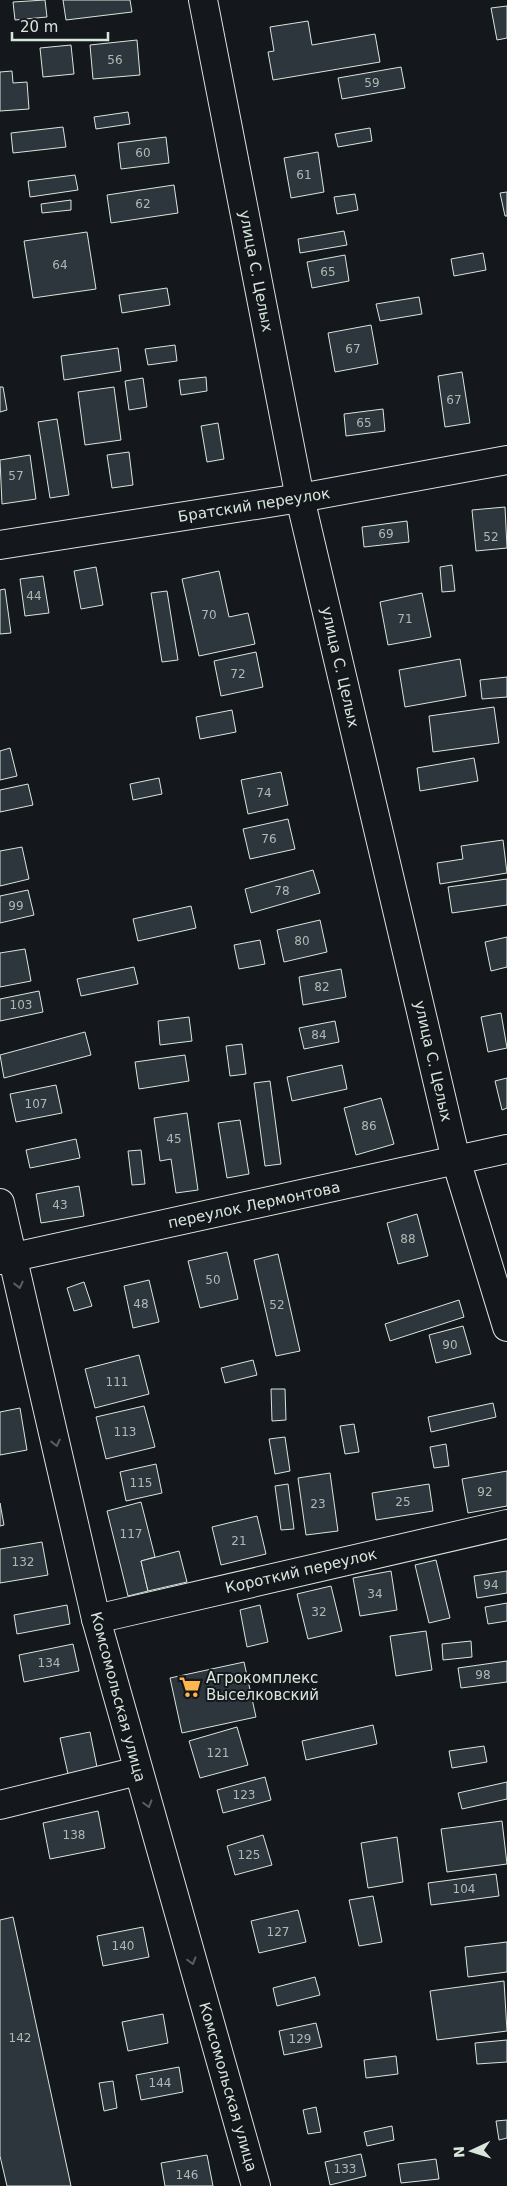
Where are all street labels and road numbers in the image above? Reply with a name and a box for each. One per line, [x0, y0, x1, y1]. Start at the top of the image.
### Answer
street label: улица С. Целых [235, 209, 277, 333]
street label: Братский переулок [177, 484, 331, 526]
street label: улица С. Целых [317, 605, 363, 729]
street label: улица С. Целых [410, 999, 456, 1123]
street label: переулок Лермонтова [166, 1178, 342, 1232]
street label: Короткий переулок [223, 1545, 379, 1597]
street label: Комсомольская улица [87, 1610, 149, 1784]
street label: Комсомольская улица [195, 2000, 261, 2174]

